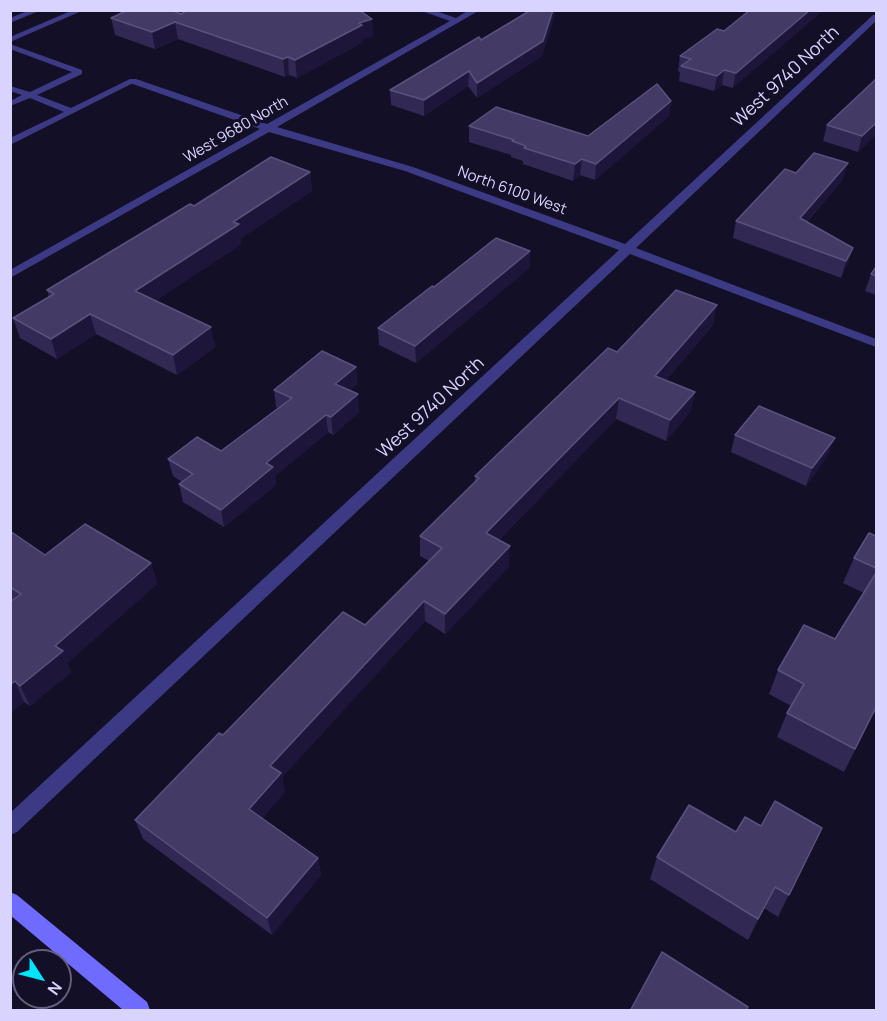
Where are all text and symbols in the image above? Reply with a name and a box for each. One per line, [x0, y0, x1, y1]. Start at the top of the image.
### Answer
street label: West 9740 North [728, 22, 844, 132]
street label: West 9680 North [181, 93, 291, 167]
street label: North 6100 West [455, 163, 569, 219]
street label: West 9740 North [373, 353, 489, 463]
north arrow [12, 949, 72, 1009]
text: N [43, 977, 67, 1000]

